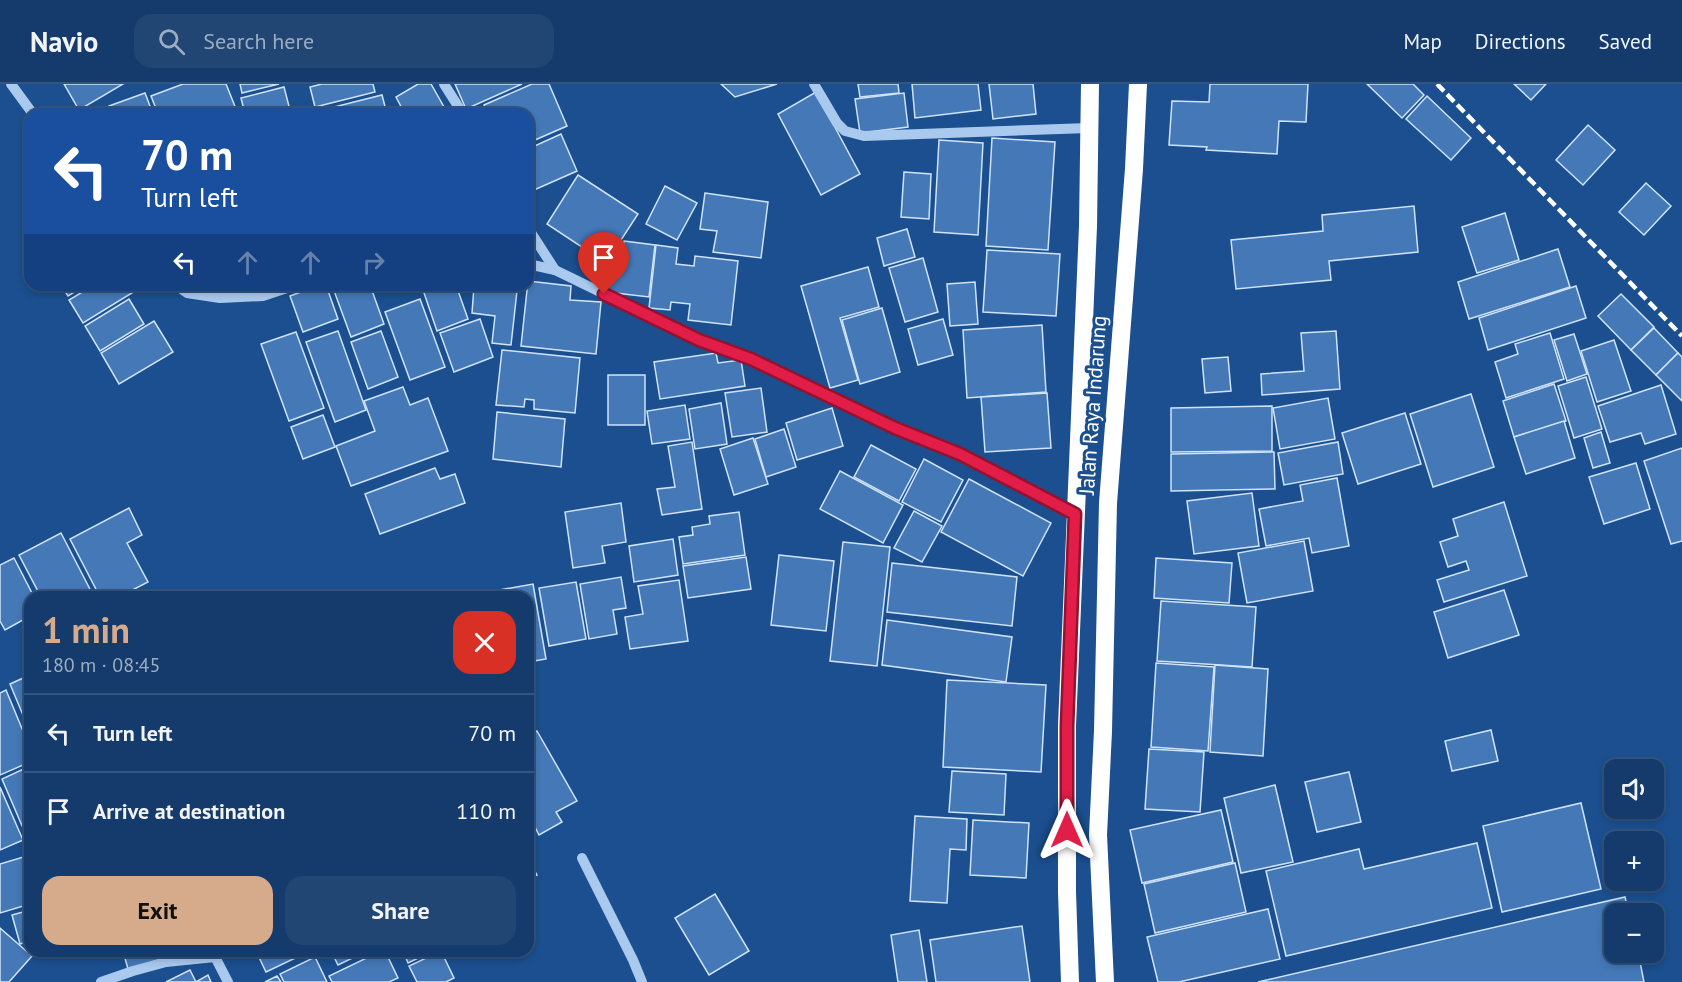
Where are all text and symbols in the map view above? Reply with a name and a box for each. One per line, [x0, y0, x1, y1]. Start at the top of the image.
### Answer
search box [134, 14, 554, 68]
text: Navio [30, 23, 98, 60]
icon: search [155, 25, 188, 58]
text: Search here [203, 27, 314, 55]
text: Map [1403, 28, 1442, 55]
text: Directions [1475, 28, 1566, 55]
text: Saved [1599, 28, 1652, 55]
text: 70 m [141, 127, 233, 182]
icon: left [42, 132, 120, 210]
text: Turn left [141, 180, 238, 214]
pin [578, 232, 629, 294]
icon: arrive [587, 241, 620, 274]
icon: left [168, 246, 201, 279]
icon: ahead [231, 246, 264, 279]
icon: ahead [294, 246, 327, 279]
icon: right [357, 246, 390, 279]
street label: Jalan Raya Indarung [1073, 315, 1112, 496]
text: 1 min [42, 606, 130, 653]
button: close [453, 611, 516, 674]
text: 180 m · 08:45 [42, 652, 160, 678]
icon: left [42, 717, 75, 750]
text: Turn left [93, 719, 173, 747]
text: 70 m [468, 719, 516, 747]
map controls [1604, 759, 1664, 963]
button: sound [1604, 759, 1664, 819]
icon: arrive [42, 795, 75, 828]
text: Arrive at destination [93, 797, 285, 825]
text: 110 m [456, 797, 516, 825]
position arrow [1035, 798, 1099, 862]
button: + [1604, 831, 1664, 891]
button: Exit [42, 876, 273, 945]
button: Share [285, 876, 516, 945]
button: − [1604, 903, 1664, 963]

